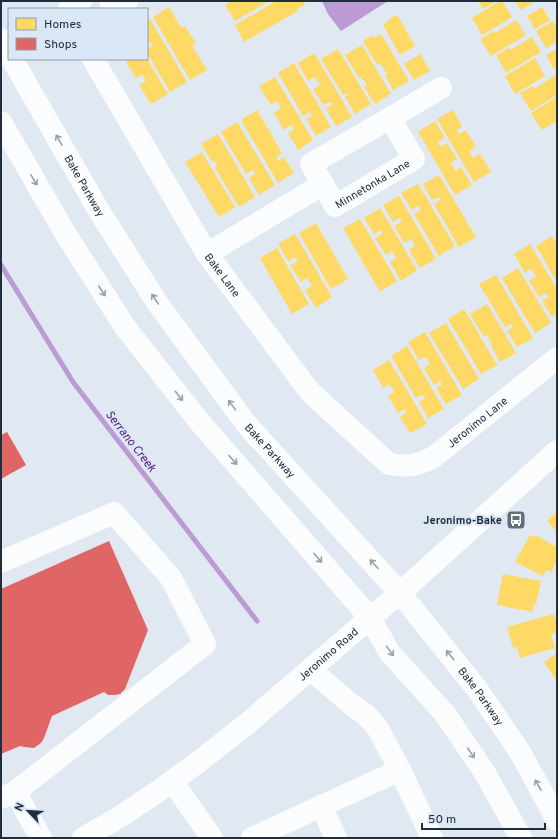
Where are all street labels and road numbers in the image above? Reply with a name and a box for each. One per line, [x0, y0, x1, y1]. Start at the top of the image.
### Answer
street label: Bake Parkway [60, 153, 107, 220]
street label: Minnetonka Lane [333, 157, 413, 212]
street label: Bake Lane [201, 251, 243, 300]
street label: Jeronimo Lane [445, 394, 511, 451]
street label: Bake Parkway [241, 421, 298, 482]
street label: Jeronimo Road [296, 625, 362, 685]
street label: Bake Parkway [454, 665, 506, 729]

